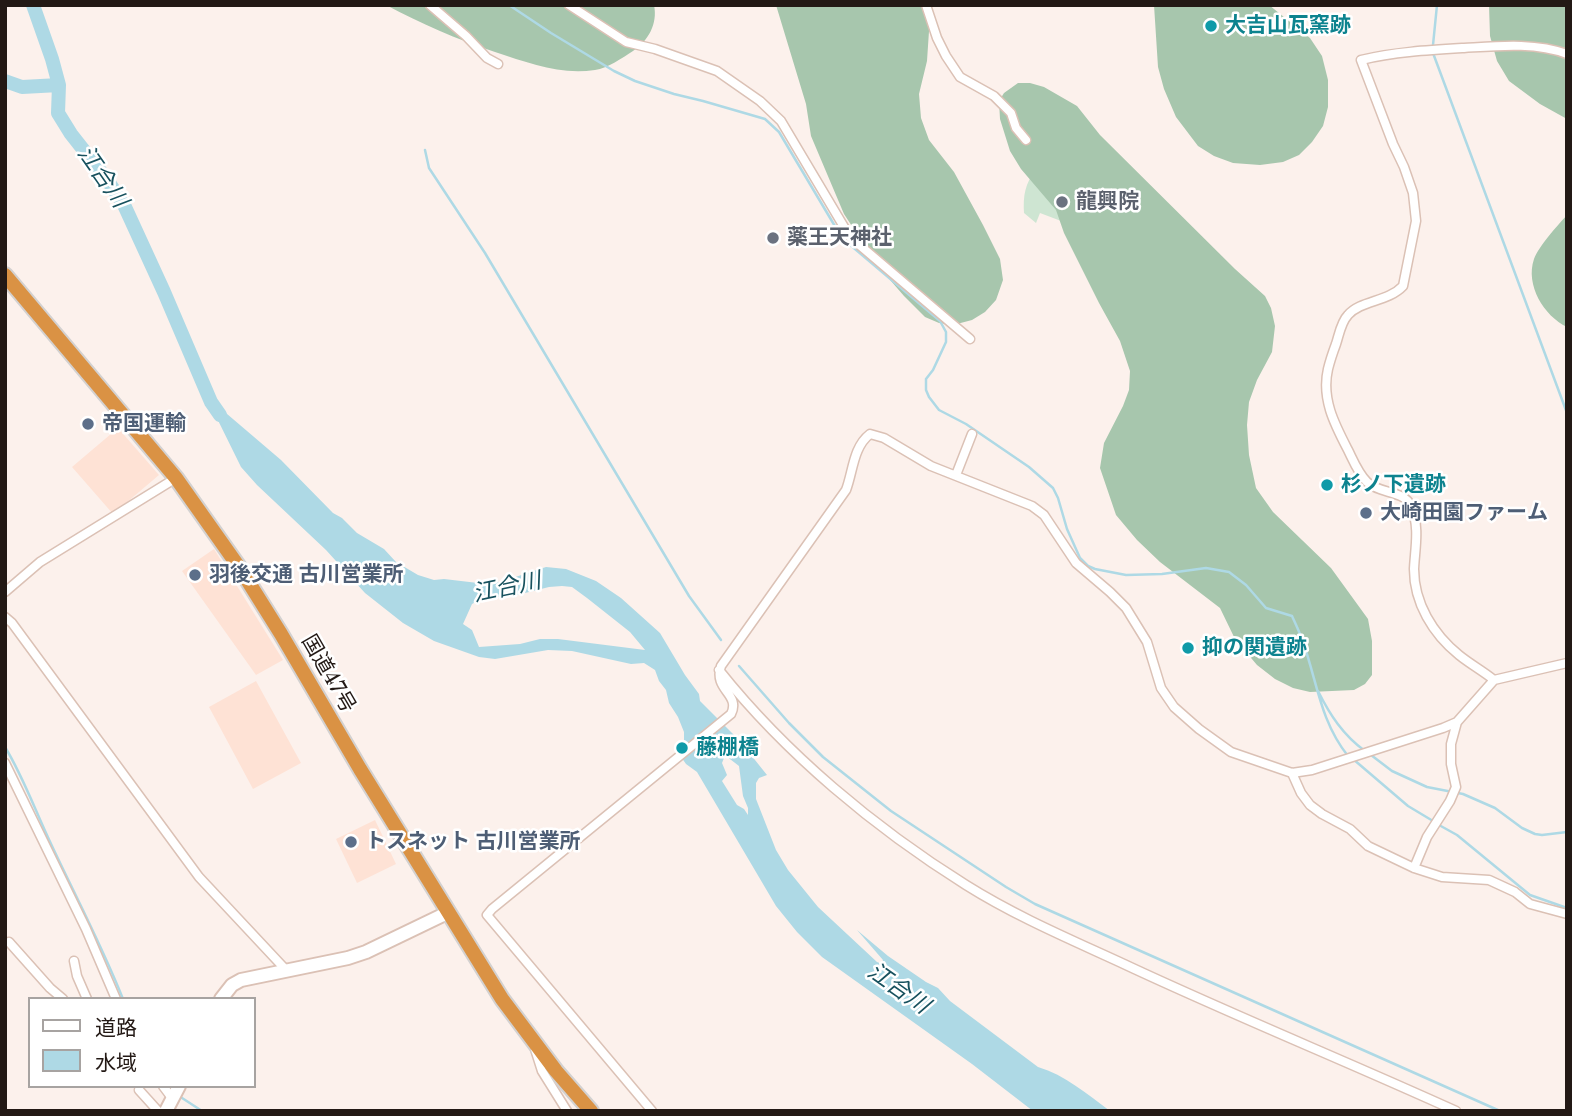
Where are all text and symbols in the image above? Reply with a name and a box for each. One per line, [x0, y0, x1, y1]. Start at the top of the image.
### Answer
place label: 大吉山瓦窯跡 [1225, 13, 1351, 39]
marker: 大吉山瓦窯跡 [1203, 18, 1219, 34]
water label: 江合川 [71, 141, 133, 213]
place label: 龍興院 [1076, 189, 1139, 215]
marker: 龍興院 [1054, 194, 1070, 210]
place label: 薬王天神社 [787, 225, 892, 251]
marker: 薬王天神社 [765, 230, 781, 246]
place label: 帝国運輸 [102, 411, 186, 437]
marker: 帝国運輸 [80, 416, 96, 432]
place label: 杉ノ下遺跡 [1341, 472, 1446, 498]
marker: 杉ノ下遺跡 [1319, 477, 1335, 493]
place label: 大崎田園ファーム [1380, 500, 1548, 526]
marker: 大崎田園ファーム [1358, 505, 1374, 521]
place label: 羽後交通 古川営業所 [209, 562, 404, 588]
marker: 羽後交通 古川営業所 [187, 567, 203, 583]
water label: 江合川 [470, 567, 544, 609]
street label: 国道47号 [296, 631, 360, 717]
place label: 抑の関遺跡 [1202, 635, 1307, 661]
marker: 抑の関遺跡 [1180, 640, 1196, 656]
place label: 藤棚橋 [696, 735, 759, 761]
marker: 藤棚橋 [674, 740, 690, 756]
place label: トスネット 古川営業所 [365, 829, 581, 855]
marker: トスネット 古川営業所 [343, 834, 359, 850]
water label: 江合川 [862, 958, 934, 1020]
legend [28, 997, 256, 1088]
text: 道路 [95, 1015, 137, 1041]
text: 水域 [95, 1050, 137, 1076]

